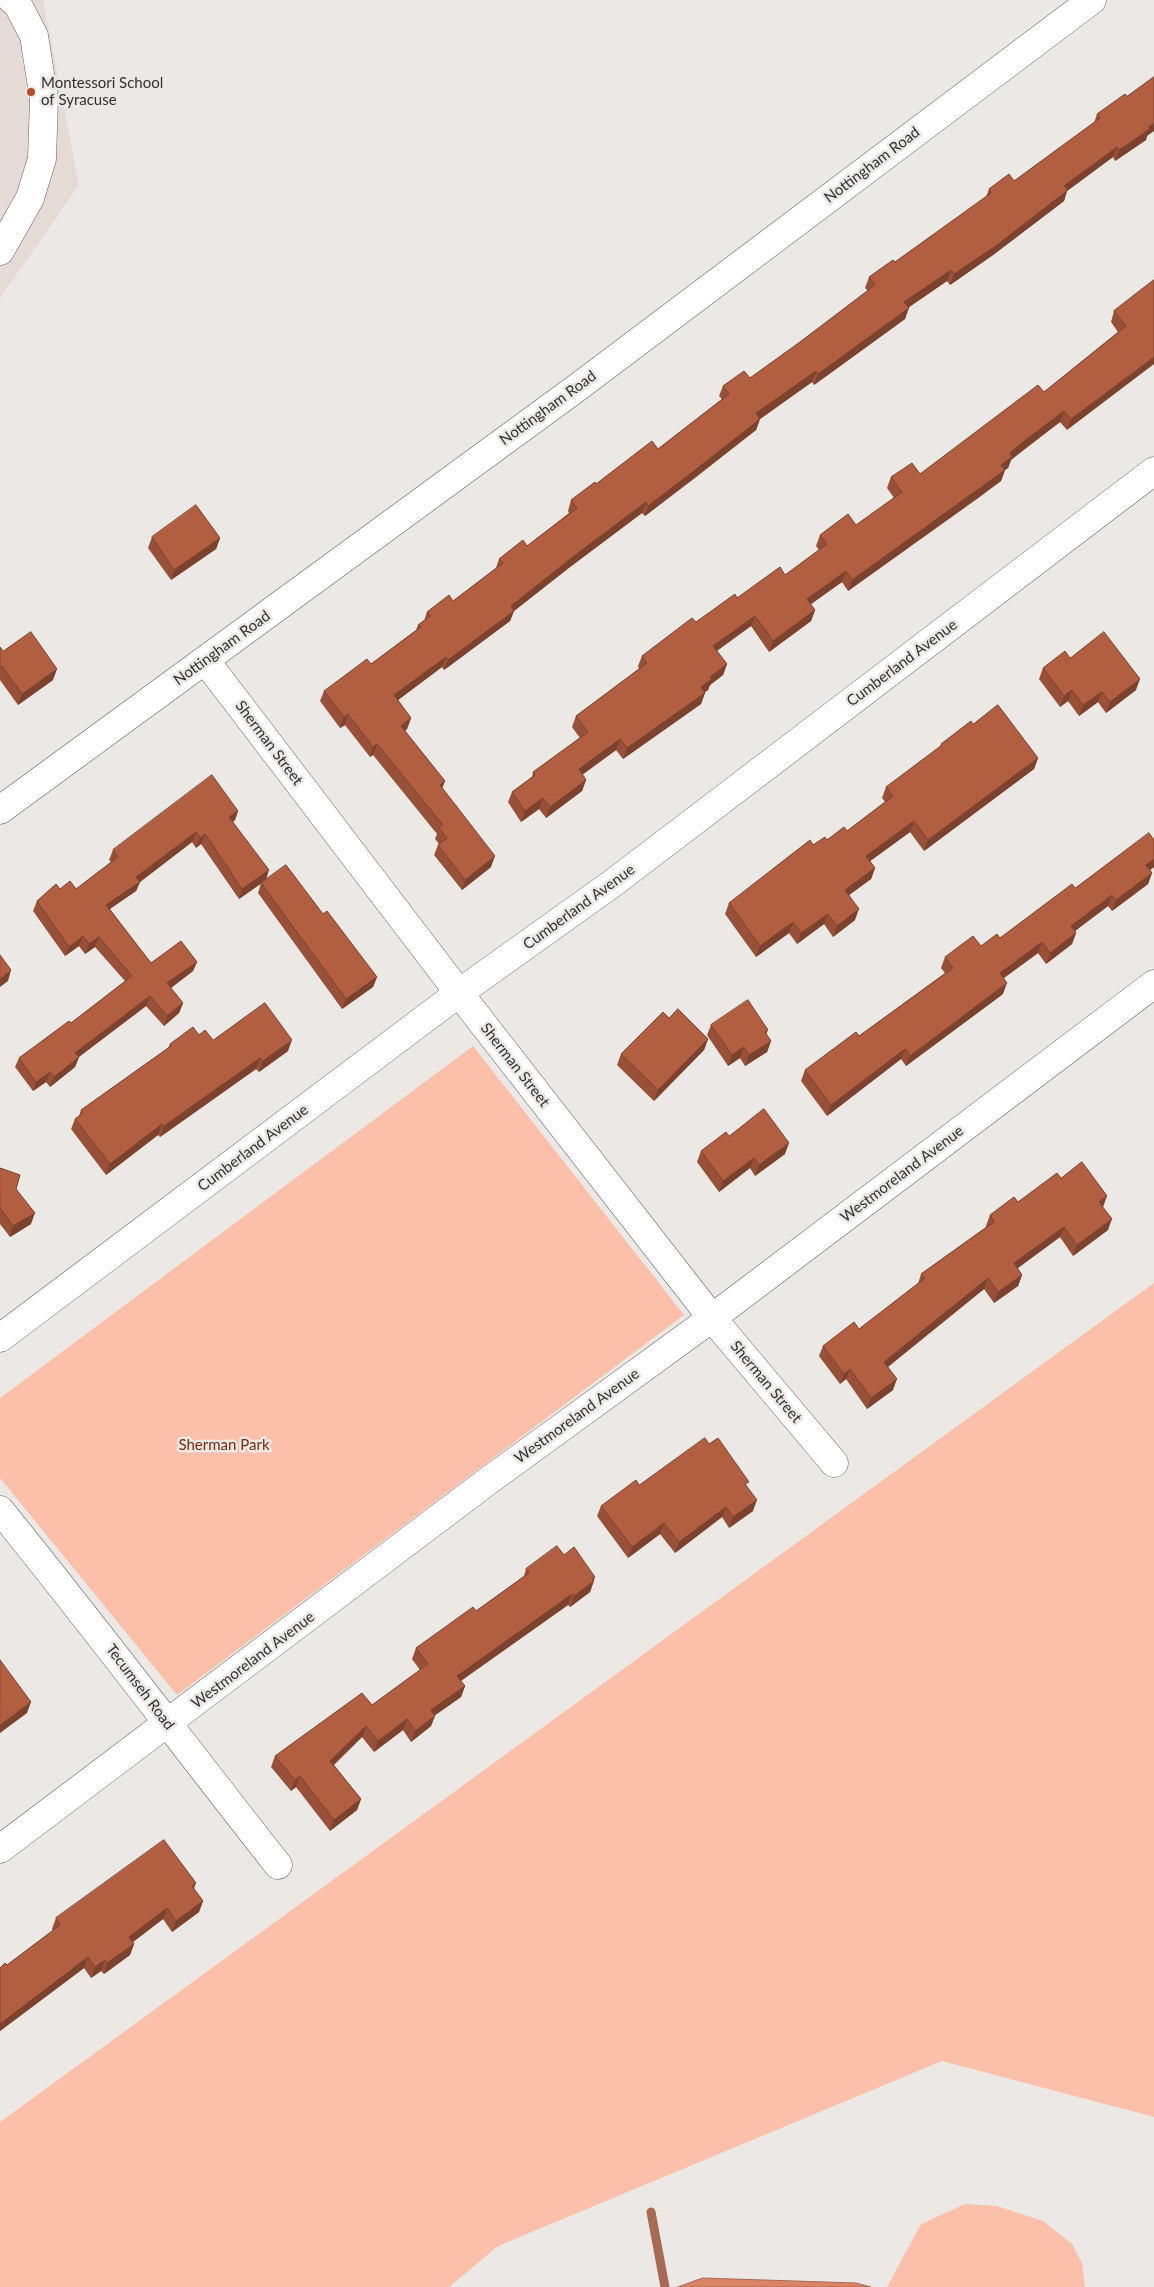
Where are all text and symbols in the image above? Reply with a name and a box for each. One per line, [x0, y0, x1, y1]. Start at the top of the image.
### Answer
place label: Montessori School of Syracuse [41, 74, 163, 109]
marker: Montessori School of Syracuse [25, 86, 37, 98]
street label: Nottingham Road [821, 123, 923, 207]
street label: Nottingham Road [496, 367, 600, 449]
street label: Nottingham Road [170, 607, 274, 689]
street label: Cumberland Avenue [843, 616, 961, 710]
street label: Sherman Street [231, 697, 307, 789]
street label: Cumberland Avenue [520, 860, 638, 954]
street label: Sherman Street [477, 1020, 553, 1110]
street label: Cumberland Avenue [194, 1101, 312, 1195]
street label: Westmoreland Avenue [837, 1122, 967, 1226]
street label: Sherman Street [727, 1337, 805, 1427]
street label: Westmoreland Avenue [511, 1365, 643, 1467]
park label: Sherman Park [178, 1436, 270, 1454]
street label: Westmoreland Avenue [188, 1608, 318, 1712]
street label: Tecumseh Road [102, 1641, 178, 1733]

